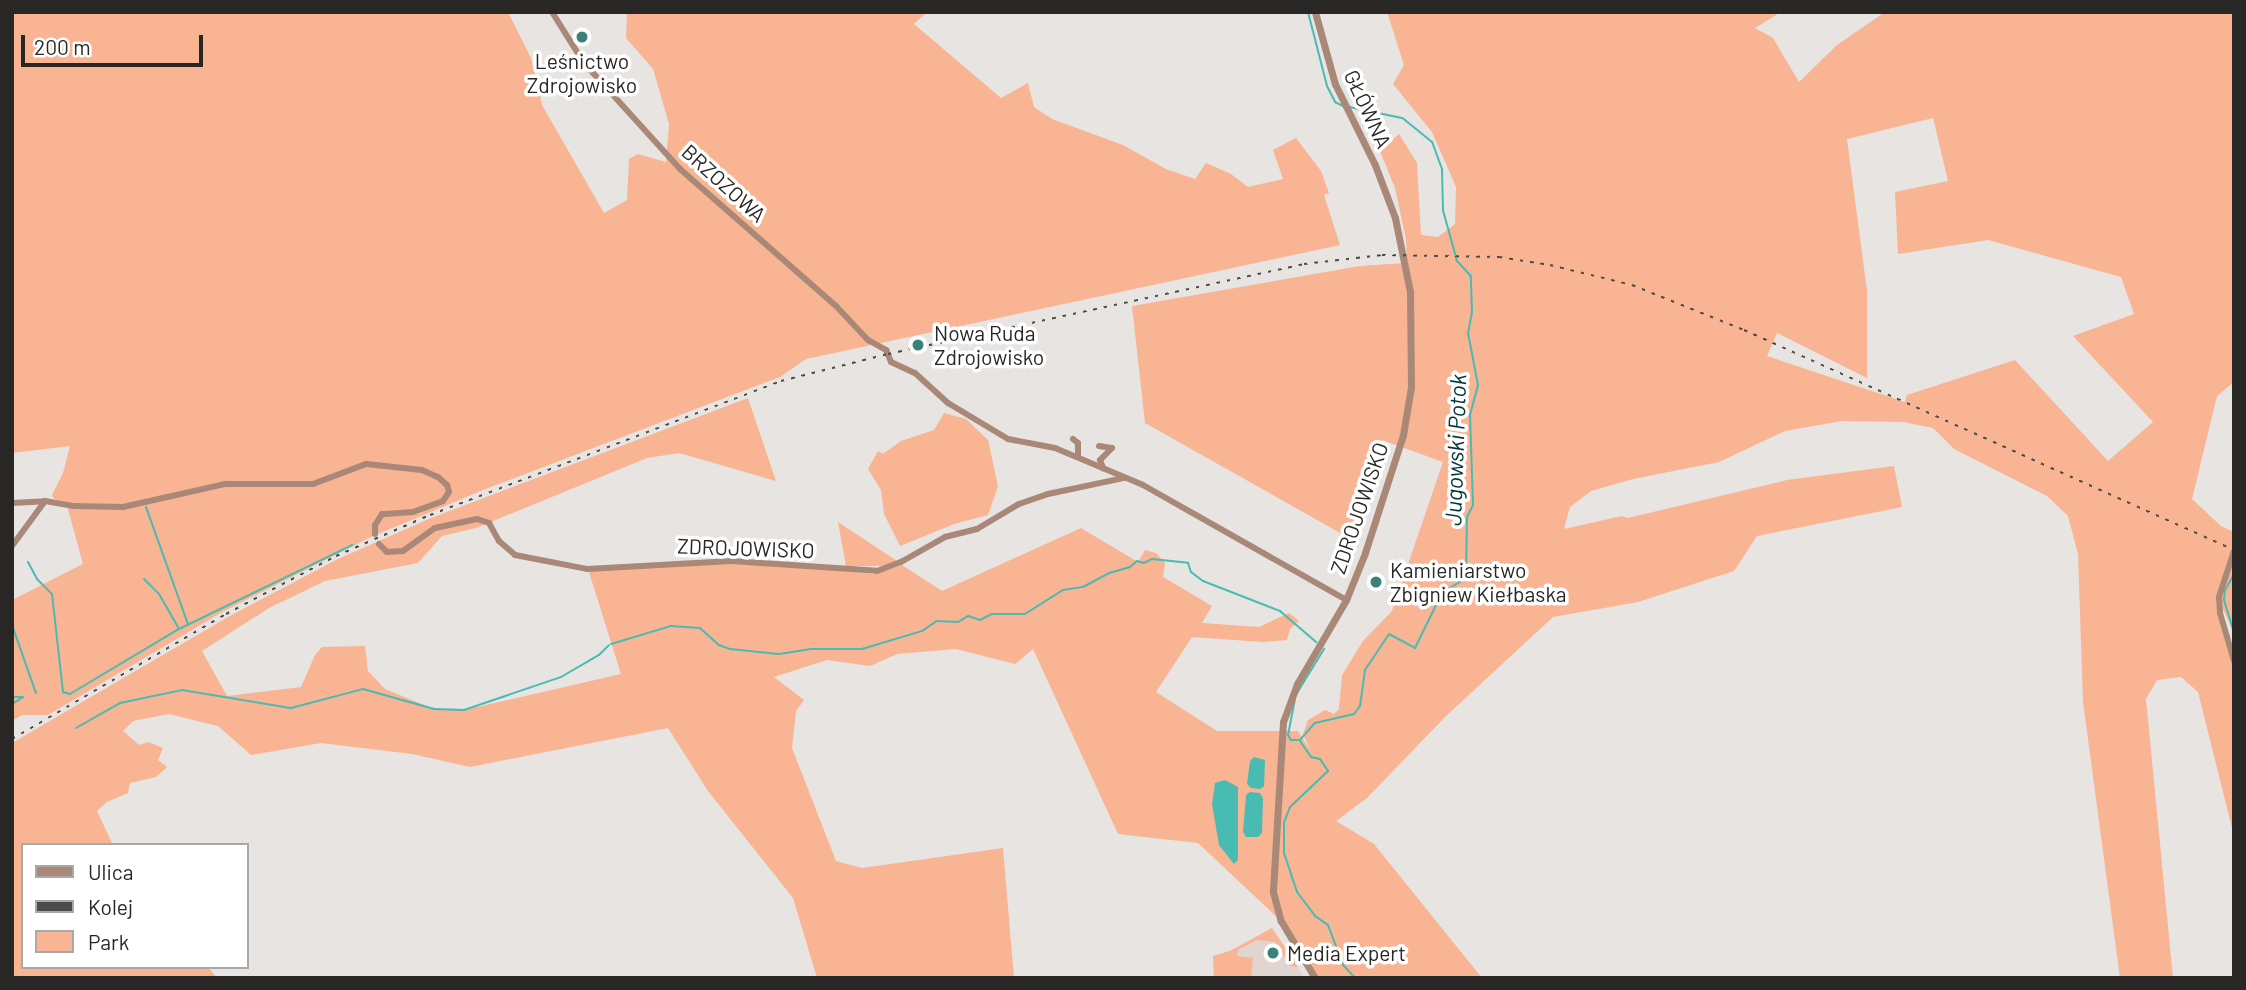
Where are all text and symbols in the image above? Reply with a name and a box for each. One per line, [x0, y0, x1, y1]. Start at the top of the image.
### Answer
scale bar [24, 21, 206, 65]
marker: Leśnictwo Zdrojowisko [574, 29, 590, 45]
text: 200 m [34, 34, 91, 59]
place label: Leśnictwo Zdrojowisko [527, 48, 637, 98]
street label: GŁÓWNA [1339, 66, 1397, 152]
street label: BRZOZOWA [677, 139, 771, 227]
place label: Nowa Ruda Zdrojowisko [934, 320, 1044, 370]
marker: Nowa Ruda Zdrojowisko [908, 335, 928, 355]
water label: Jugowski Potok [1439, 374, 1471, 526]
street label: ZDROJOWISKO [1325, 439, 1393, 577]
street label: ZDROJOWISKO [677, 533, 815, 563]
place label: Kamieniarstwo Zbigniew Kiełbaska [1390, 557, 1566, 607]
marker: Kamieniarstwo Zbigniew Kiełbaska [1368, 574, 1384, 590]
legend [21, 843, 248, 969]
text: Ulica [88, 859, 133, 884]
text: Kolej [88, 894, 133, 919]
text: Park [88, 929, 129, 954]
place label: Media Expert [1287, 940, 1406, 966]
marker: Media Expert [1265, 945, 1281, 961]

